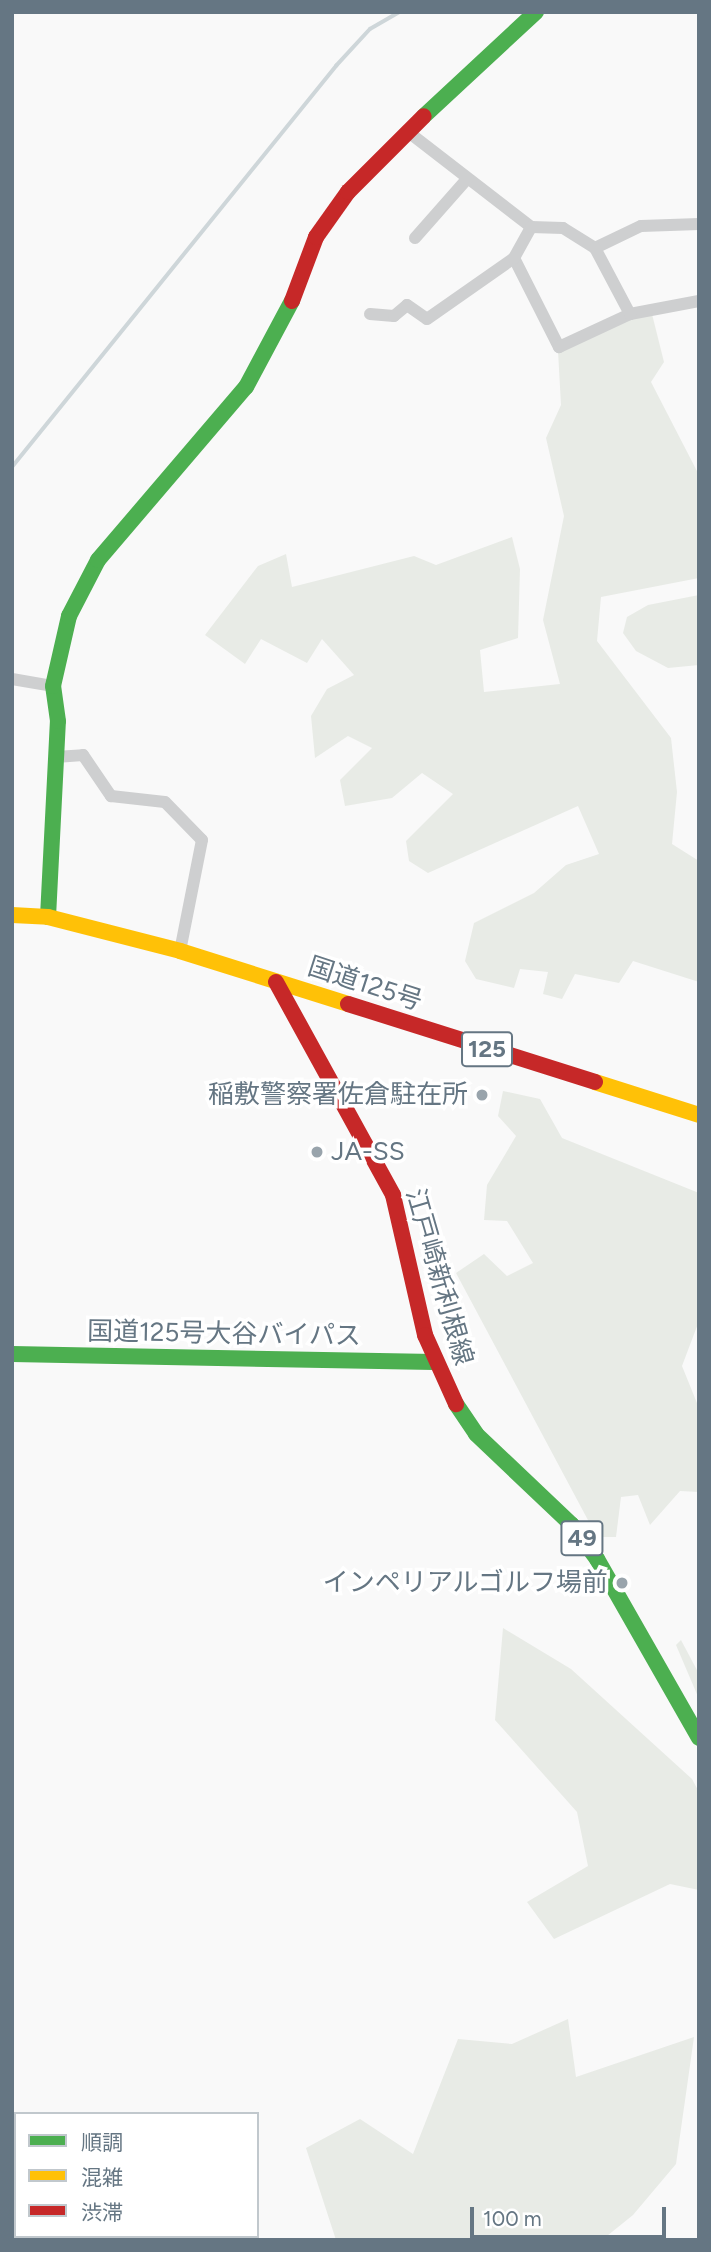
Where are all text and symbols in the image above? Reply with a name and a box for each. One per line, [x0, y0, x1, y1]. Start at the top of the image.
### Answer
street label: 国道125号 [304, 951, 426, 1017]
road number: 125 [461, 1028, 513, 1070]
place label: 稲敷警察署佐倉駐在所 [208, 1079, 468, 1111]
marker: 稲敷警察署佐倉駐在所 [474, 1087, 490, 1103]
place label: JA-SS [331, 1136, 405, 1168]
marker: JA-SS [309, 1144, 325, 1160]
street label: 江戸崎新利根線 [399, 1185, 479, 1369]
street label: 国道125号大谷バイパス [87, 1316, 361, 1352]
road number: 49 [559, 1518, 605, 1558]
place label: インペリアルゴルフ場前 [322, 1567, 608, 1599]
marker: インペリアルゴルフ場前 [614, 1575, 630, 1591]
legend [14, 2112, 259, 2238]
text: 順調 [81, 2130, 123, 2155]
text: 混雑 [81, 2165, 123, 2190]
scale bar [473, 2192, 669, 2236]
text: 渋滞 [81, 2200, 123, 2225]
text: 100 m [483, 2206, 542, 2231]

